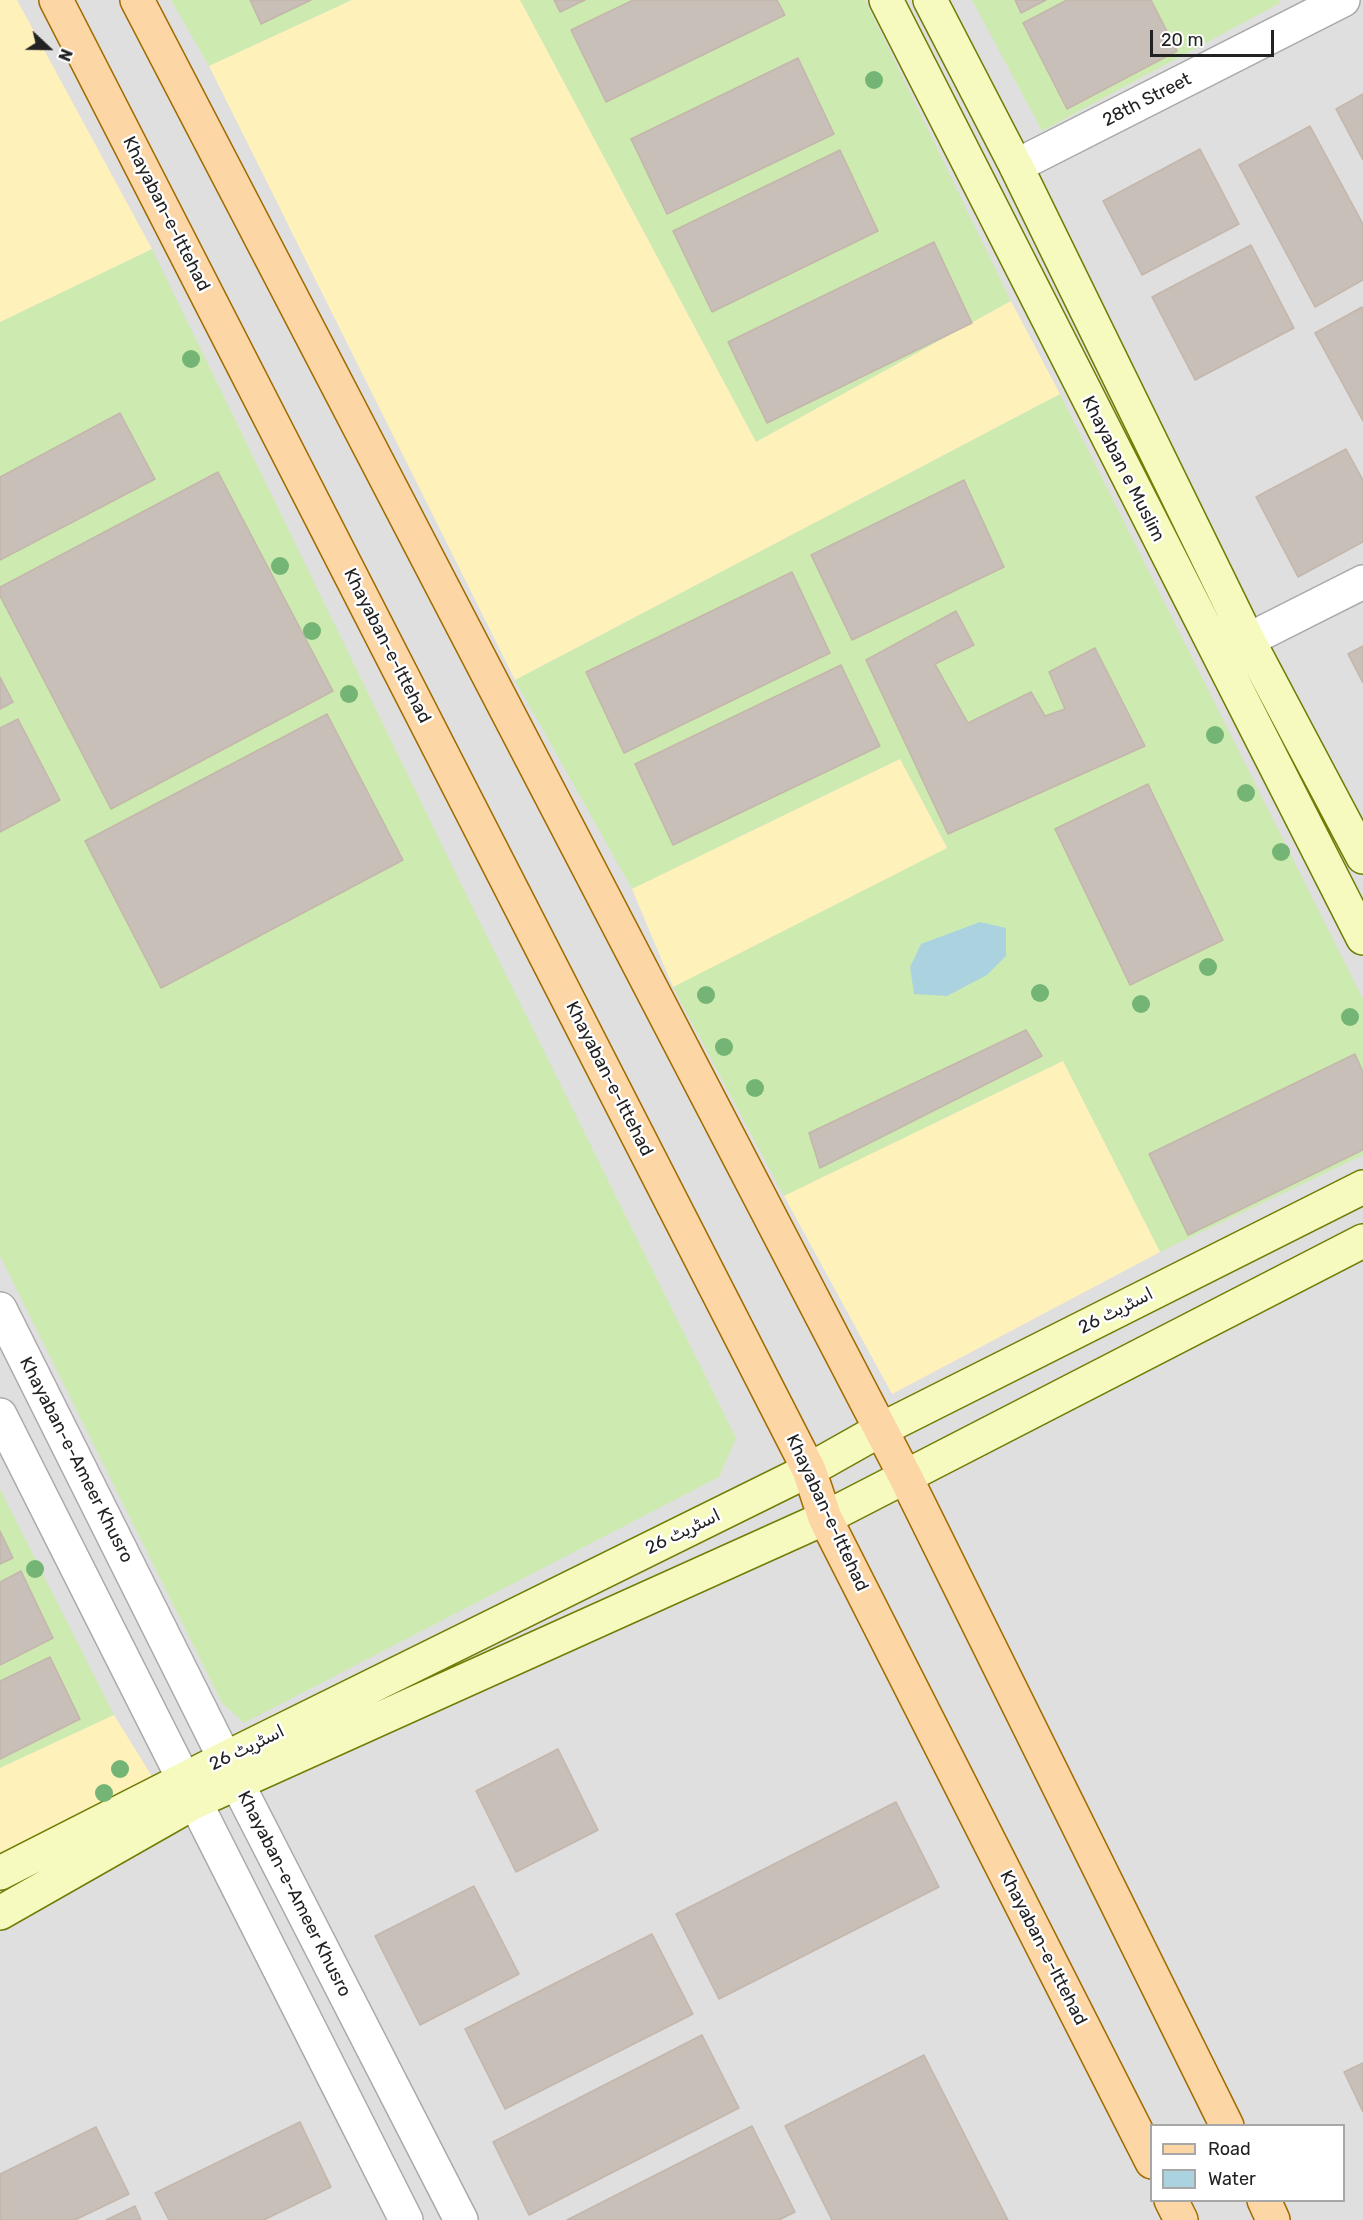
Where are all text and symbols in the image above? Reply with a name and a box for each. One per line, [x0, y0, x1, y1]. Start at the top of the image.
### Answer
north arrow [18, 18, 78, 78]
scale bar [1153, 18, 1278, 56]
text: 20 m [1161, 29, 1203, 51]
text: N [54, 46, 76, 64]
street label: 28th Street [1099, 68, 1195, 132]
street label: Khayaban-e-Ittehad [118, 133, 214, 295]
street label: Khayaban e Muslim [1077, 393, 1169, 545]
street label: Khayaban-e-Ittehad [339, 565, 435, 727]
street label: Khayaban-e-Ittehad [561, 998, 657, 1160]
street label: اسٹریٹ 26 [1075, 1283, 1157, 1339]
street label: Khayaban-e-Ameer Khusro [15, 1354, 137, 1566]
street label: Khayaban-e-Ittehad [781, 1431, 873, 1595]
street label: اسٹریٹ 26 [642, 1505, 724, 1559]
street label: اسٹریٹ 26 [206, 1721, 288, 1775]
street label: Khayaban-e-Ameer Khusro [233, 1788, 355, 2000]
street label: Khayaban-e-Ittehad [995, 1867, 1091, 2029]
legend [1150, 2124, 1345, 2202]
text: Road [1208, 2138, 1251, 2160]
text: Water [1208, 2168, 1256, 2190]

